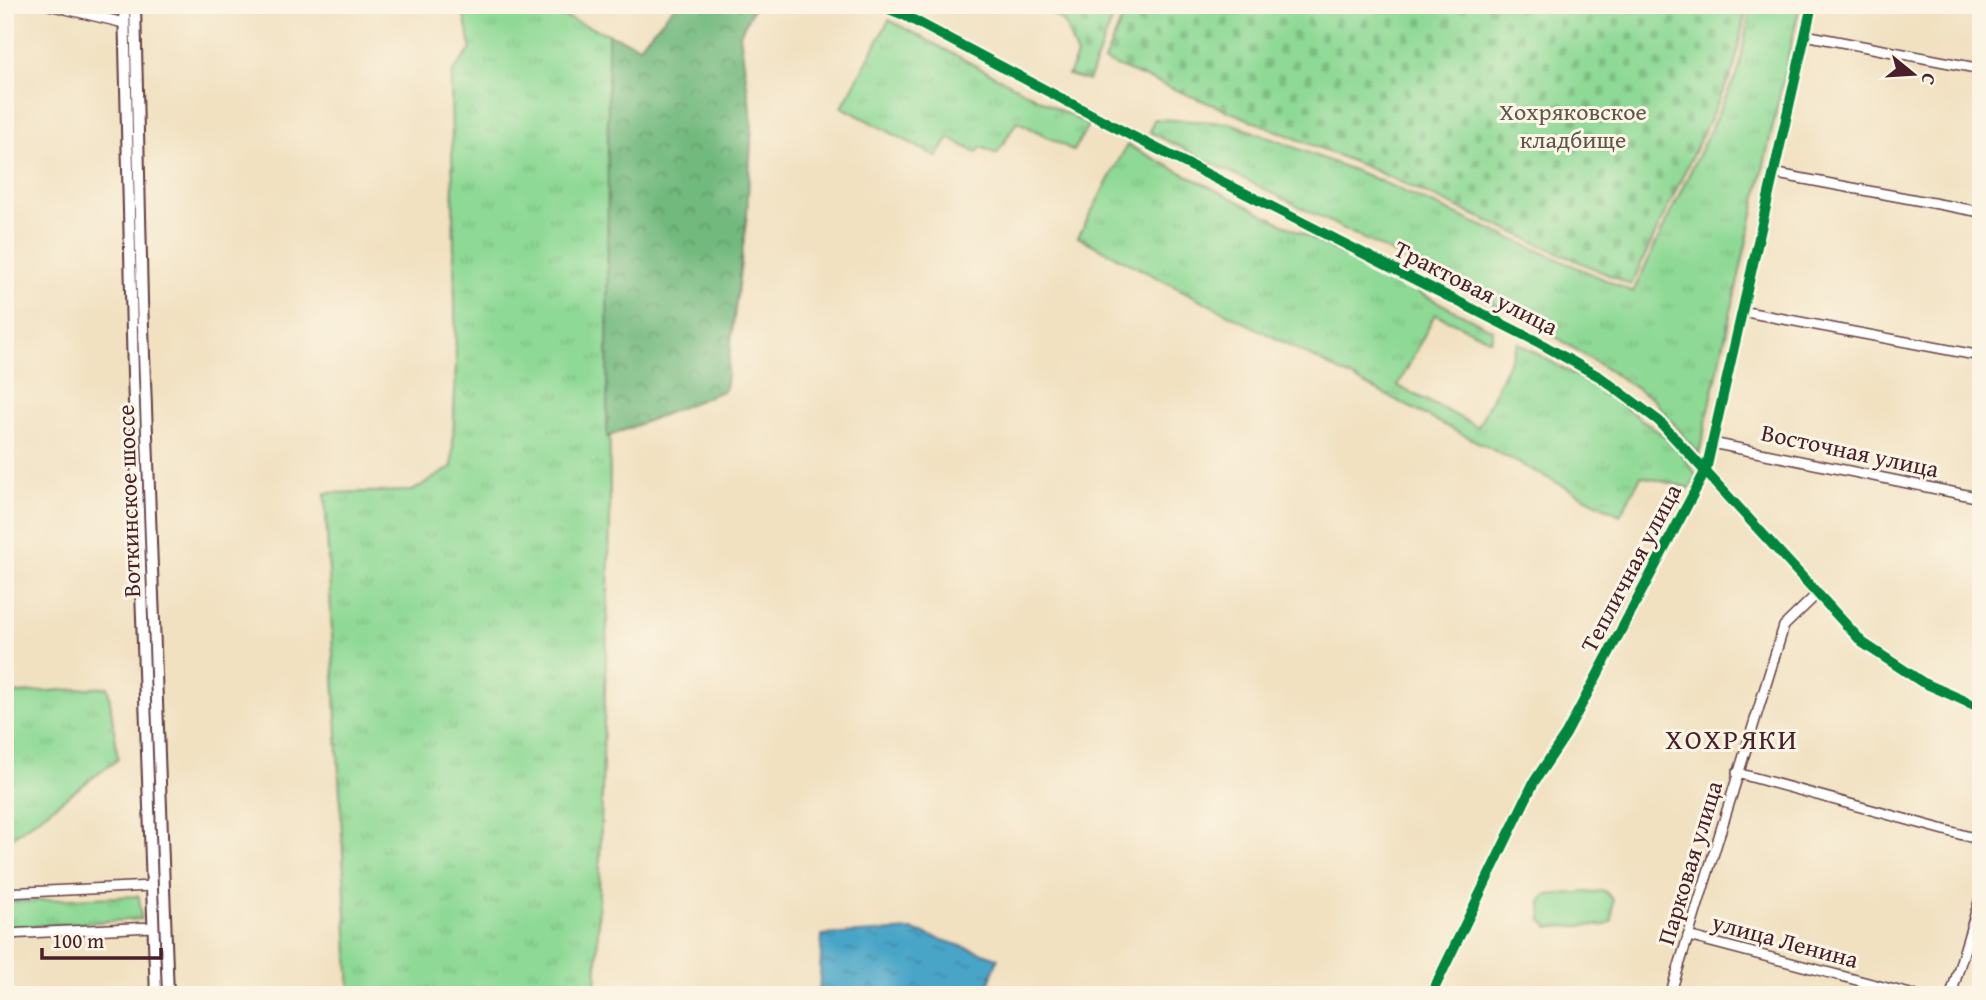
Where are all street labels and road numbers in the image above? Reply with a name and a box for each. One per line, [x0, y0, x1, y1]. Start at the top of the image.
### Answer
street label: Трактовая улица [1388, 231, 1565, 344]
street label: Воткинское шоссе [108, 404, 149, 598]
street label: Восточная улица [1758, 415, 1943, 487]
street label: Тепличная улица [1571, 477, 1690, 658]
street label: Парковая улица [1648, 776, 1731, 949]
street label: улица Ленина [1707, 904, 1863, 977]

